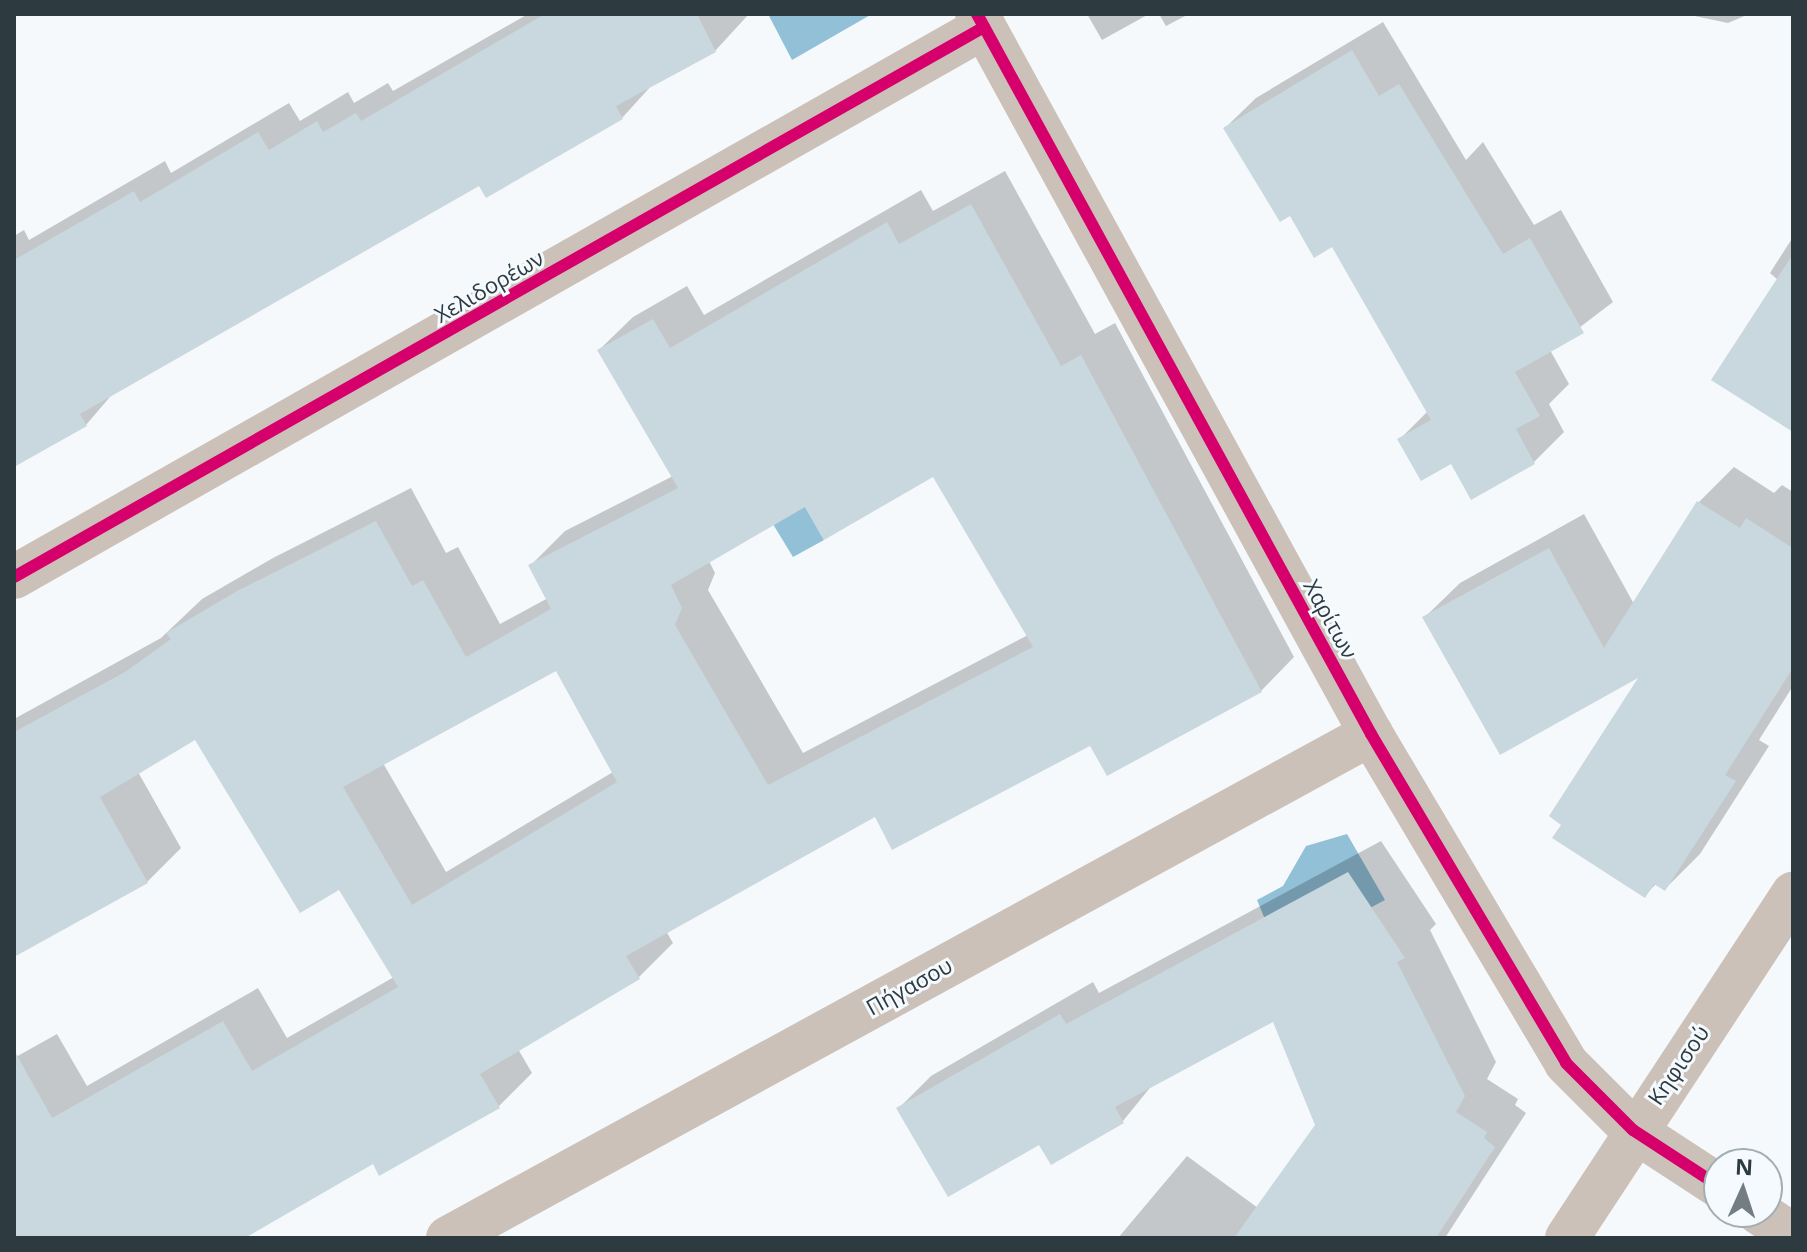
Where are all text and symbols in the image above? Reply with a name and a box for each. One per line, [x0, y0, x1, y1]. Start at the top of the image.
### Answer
street label: Χελιδορέων [430, 244, 548, 328]
street label: Χαρίτων [1299, 575, 1363, 663]
street label: Πήγασου [861, 952, 957, 1020]
street label: Κηφισού [1642, 1020, 1714, 1110]
north arrow [1703, 1148, 1783, 1228]
text: N [1734, 1151, 1754, 1181]

